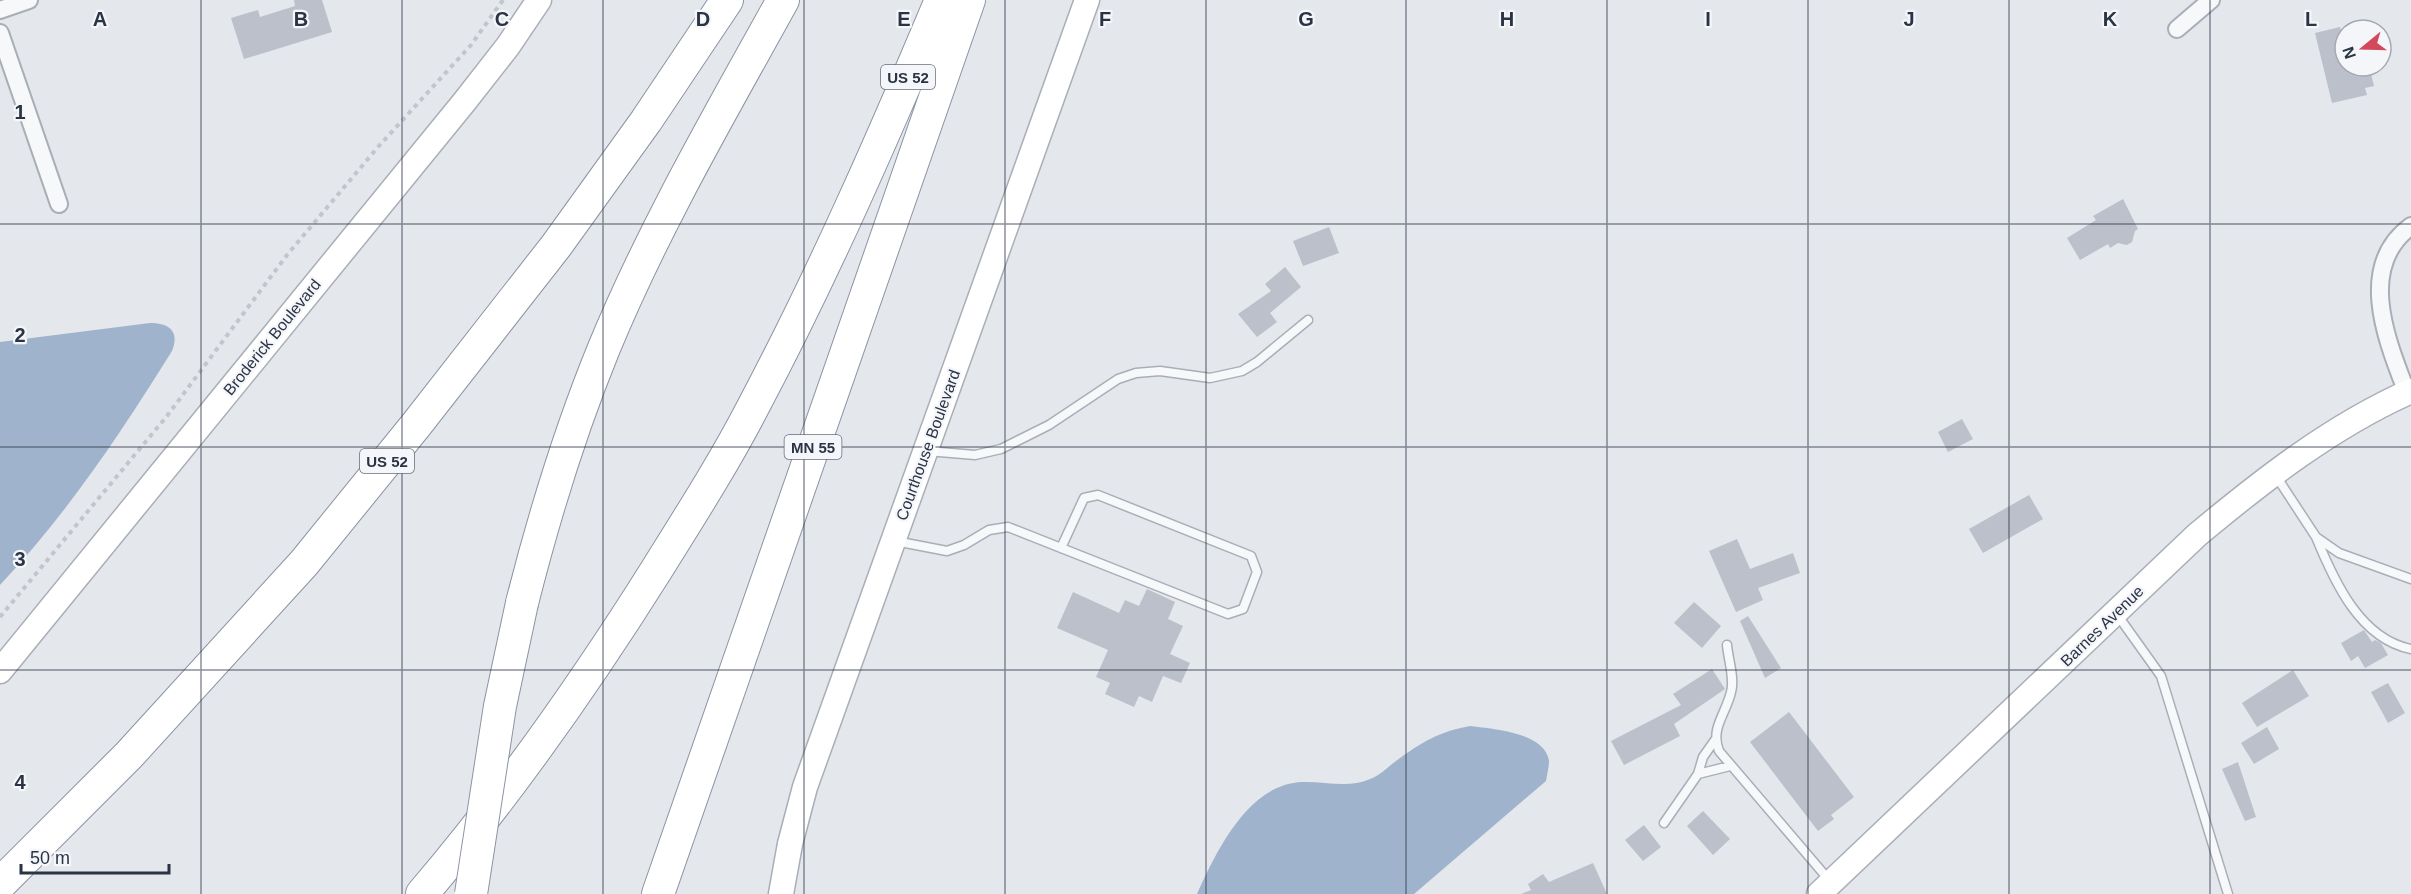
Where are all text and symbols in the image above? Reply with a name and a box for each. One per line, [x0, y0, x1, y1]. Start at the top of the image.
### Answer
text: A [93, 8, 107, 30]
text: B [294, 8, 308, 30]
text: C [495, 8, 509, 30]
text: D [696, 8, 710, 30]
text: E [897, 8, 911, 30]
text: F [1099, 8, 1111, 30]
text: G [1298, 8, 1314, 30]
text: H [1500, 8, 1514, 30]
text: I [1705, 8, 1711, 30]
text: J [1903, 8, 1915, 30]
text: K [2103, 8, 2118, 30]
text: L [2305, 8, 2317, 30]
north arrow [2333, 18, 2393, 78]
text: N [2339, 44, 2359, 61]
road number: US 52 [881, 65, 935, 89]
text: 1 [14, 101, 26, 123]
street label: Broderick Boulevard [220, 276, 324, 398]
text: 2 [14, 324, 26, 346]
street label: Courthouse Boulevard [893, 367, 963, 523]
road number: MN 55 [784, 435, 842, 459]
road number: US 52 [360, 449, 414, 473]
text: 3 [14, 548, 26, 570]
street label: Barnes Avenue [2057, 582, 2147, 670]
text: 4 [14, 771, 26, 793]
scale bar [21, 837, 170, 875]
text: 50 m [30, 848, 70, 868]

